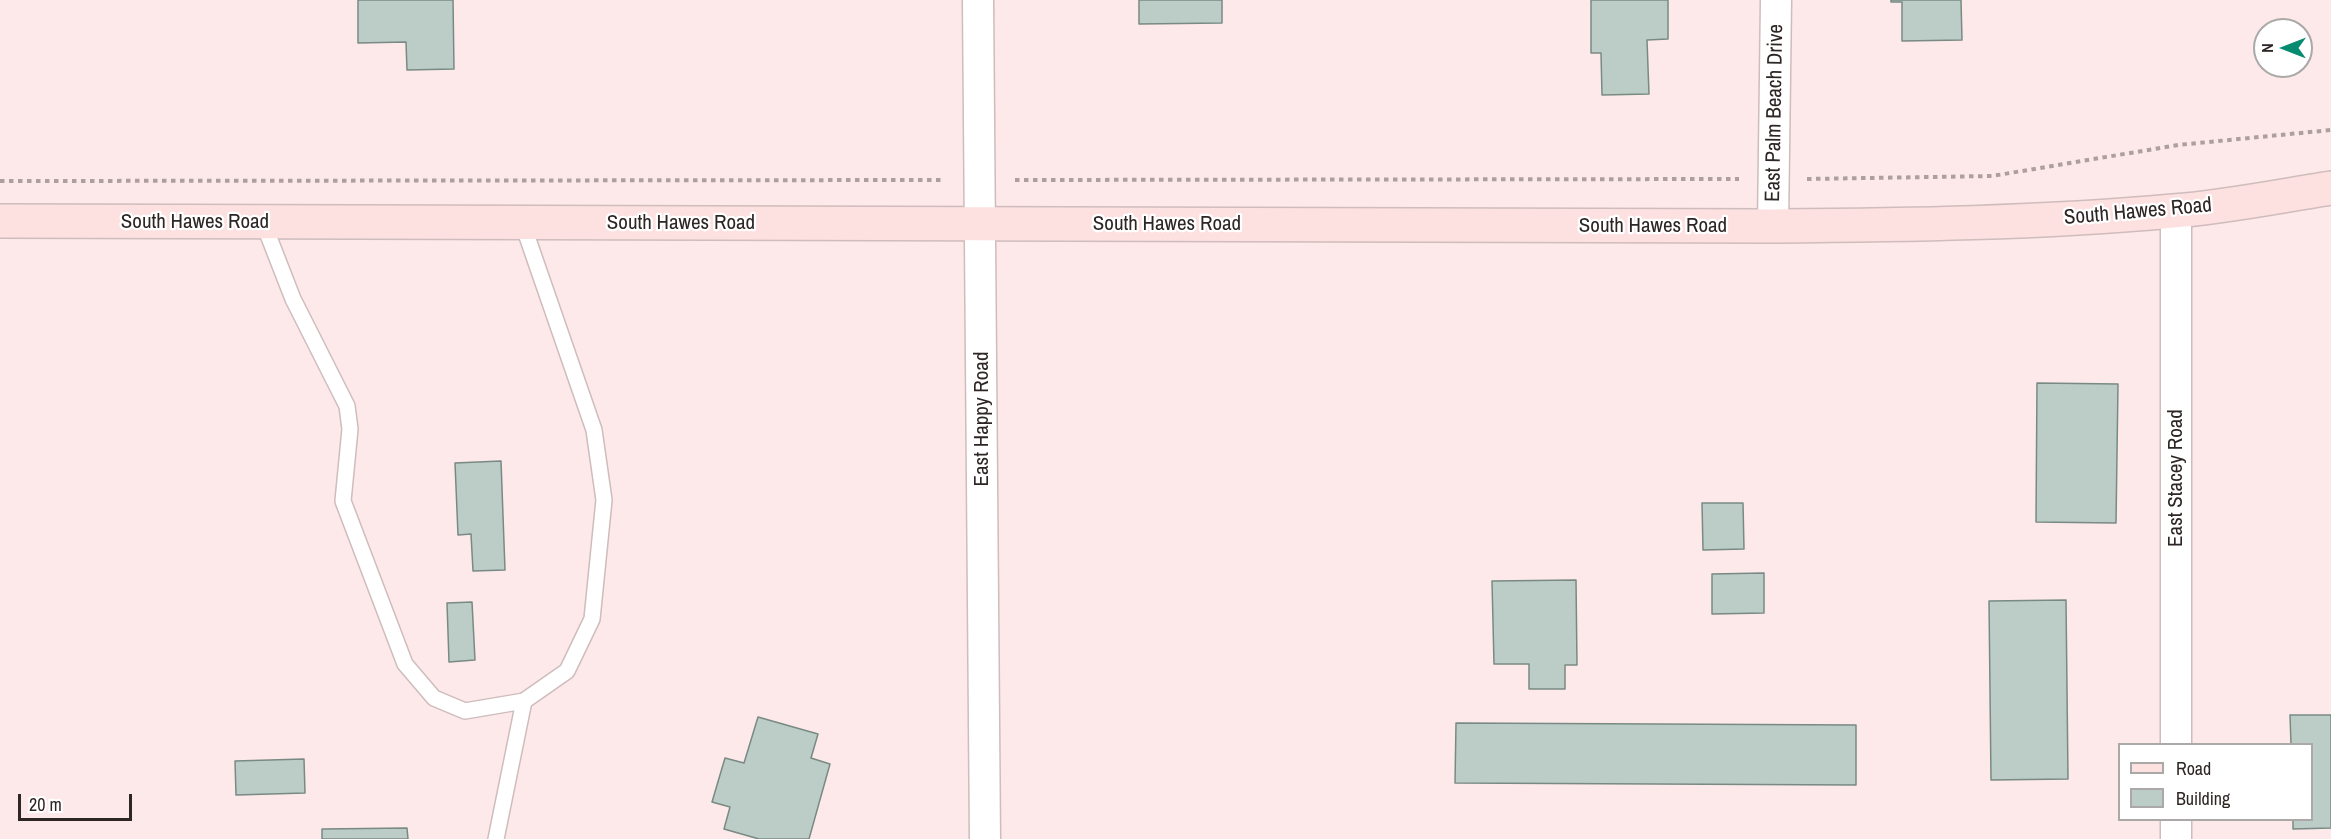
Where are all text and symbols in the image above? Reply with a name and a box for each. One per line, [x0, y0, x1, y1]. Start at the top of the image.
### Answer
north arrow [2253, 18, 2313, 78]
street label: East Palm Beach Drive [1761, 24, 1789, 202]
text: N [2256, 43, 2278, 53]
street label: South Hawes Road [2063, 193, 2213, 231]
street label: South Hawes Road [121, 209, 269, 235]
street label: South Hawes Road [607, 210, 755, 236]
street label: South Hawes Road [1093, 211, 1241, 237]
street label: South Hawes Road [1579, 213, 1727, 239]
street label: East Happy Road [969, 352, 995, 486]
street label: East Stacey Road [2163, 409, 2189, 547]
legend [2118, 743, 2313, 821]
text: Road [2176, 756, 2211, 781]
scale bar [21, 782, 135, 820]
text: Building [2176, 786, 2230, 811]
text: 20 m [29, 792, 62, 817]

